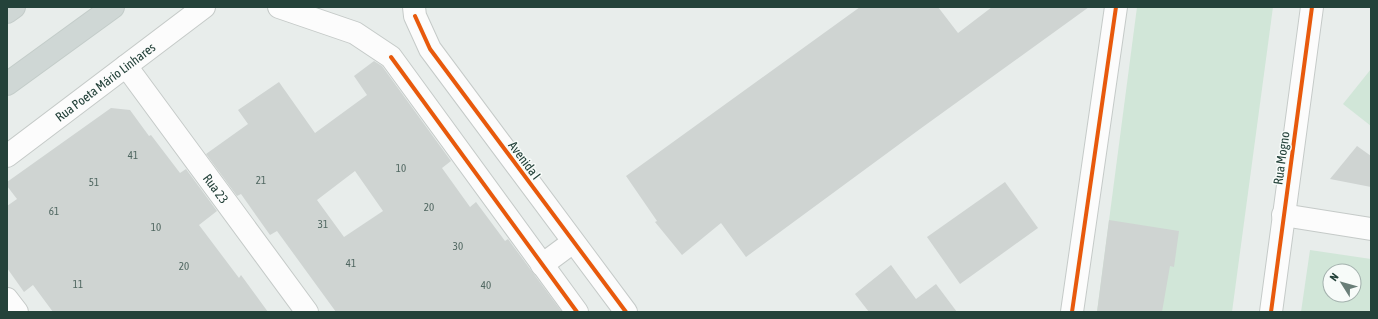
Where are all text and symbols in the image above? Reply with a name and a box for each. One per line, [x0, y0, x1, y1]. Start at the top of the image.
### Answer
street label: Rua Poeta Mário Linhares [53, 39, 159, 125]
street label: Rua Mogno [1270, 131, 1293, 186]
street label: Avenida I [505, 138, 544, 182]
house number: 41 [128, 149, 138, 161]
house number: 10 [396, 162, 406, 174]
street label: Rua 23 [200, 171, 231, 206]
house number: 21 [256, 174, 266, 186]
house number: 51 [89, 176, 99, 188]
house number: 20 [424, 201, 434, 213]
house number: 61 [49, 205, 59, 217]
house number: 31 [318, 218, 328, 230]
house number: 10 [151, 221, 161, 233]
house number: 30 [453, 240, 463, 252]
house number: 41 [346, 257, 356, 269]
house number: 20 [179, 260, 189, 272]
north arrow [1322, 263, 1362, 303]
text: N [1327, 271, 1341, 283]
house number: 11 [73, 278, 83, 290]
house number: 40 [481, 279, 491, 291]

